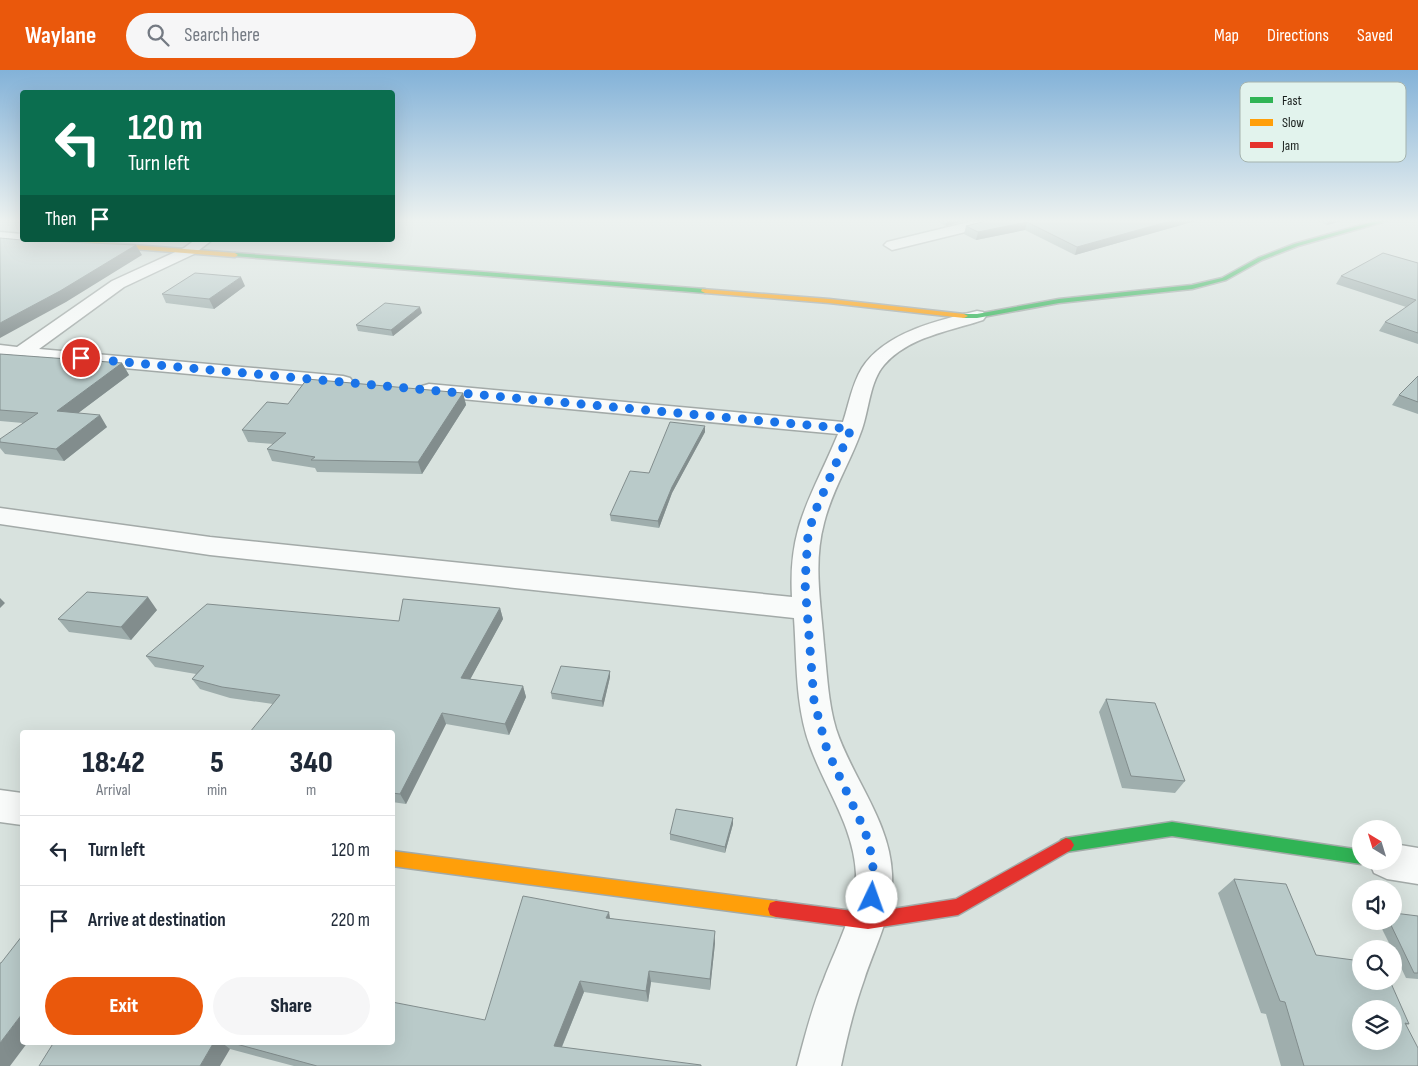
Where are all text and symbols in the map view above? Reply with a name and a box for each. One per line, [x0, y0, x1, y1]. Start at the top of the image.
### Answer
search box [126, 13, 476, 58]
text: Waylane [25, 21, 96, 50]
icon: search [144, 21, 172, 49]
text: Search here [184, 24, 260, 47]
text: Map [1214, 25, 1239, 46]
text: Directions [1267, 25, 1329, 46]
text: Saved [1357, 25, 1393, 46]
legend [1240, 82, 1406, 162]
text: Fast [1282, 92, 1302, 109]
text: 120 m [128, 107, 203, 150]
icon: left [45, 110, 110, 175]
text: Slow [1282, 114, 1304, 131]
text: Jam [1281, 137, 1299, 154]
text: Turn left [128, 150, 190, 177]
icon: arrive [86, 205, 114, 233]
text: Then [45, 208, 76, 231]
pin [60, 337, 102, 379]
icon: arrive [67, 344, 95, 372]
text: 18:42 [82, 745, 145, 781]
text: 5 [210, 745, 224, 781]
text: 340 [289, 745, 333, 781]
text: Arrival [96, 781, 131, 800]
text: min [207, 781, 227, 800]
text: m [306, 781, 316, 800]
north arrow [1352, 820, 1402, 870]
map controls [1352, 820, 1402, 1050]
icon: left [45, 837, 73, 865]
text: Turn left [88, 839, 145, 862]
text: 120 m [332, 839, 370, 862]
position arrow [845, 871, 897, 923]
button: sound [1352, 880, 1402, 930]
icon: arrive [45, 907, 73, 935]
text: Arrive at destination [88, 909, 226, 932]
text: 220 m [331, 909, 370, 932]
button: search [1352, 940, 1402, 990]
button: Exit [45, 977, 203, 1035]
button: Share [213, 977, 370, 1035]
button: layers [1352, 1000, 1402, 1050]

